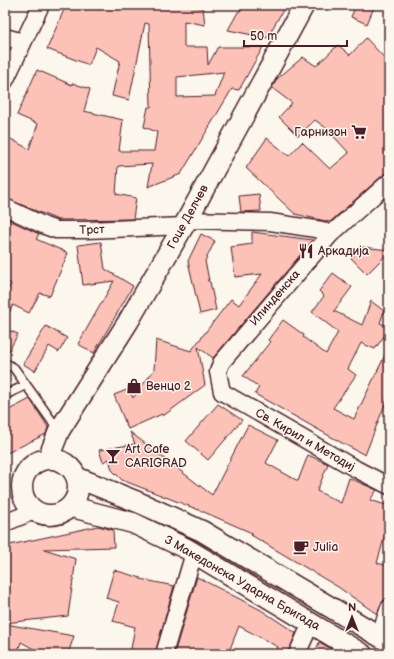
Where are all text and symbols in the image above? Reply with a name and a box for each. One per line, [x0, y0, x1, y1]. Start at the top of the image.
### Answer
scale bar [244, 22, 347, 48]
text: 50 m [250, 29, 277, 44]
supermarket icon: Гарнизон [350, 123, 368, 141]
place label: Гарнизон [294, 125, 347, 140]
street label: Гоце Делчев [164, 182, 212, 252]
street label: Трст [79, 222, 105, 238]
restaurant icon: Аркадија [297, 242, 315, 260]
place label: Аркадија [317, 244, 369, 259]
street label: Илинденска [247, 267, 303, 329]
shop icon: Венцо 2 [125, 377, 143, 395]
place label: Венцо 2 [146, 379, 191, 394]
street label: Св. Кирил и Методиј [252, 405, 358, 475]
place label: Art Cafe CARIGRAD [125, 442, 187, 471]
bar icon: Art Cafe CARIGRAD [104, 447, 122, 465]
street label: 3 Македонска Ударна Бригада [161, 532, 323, 634]
cafe icon: Julia [292, 538, 310, 556]
place label: Julia [313, 540, 338, 555]
north arrow [332, 597, 372, 637]
text: N [348, 601, 356, 614]

